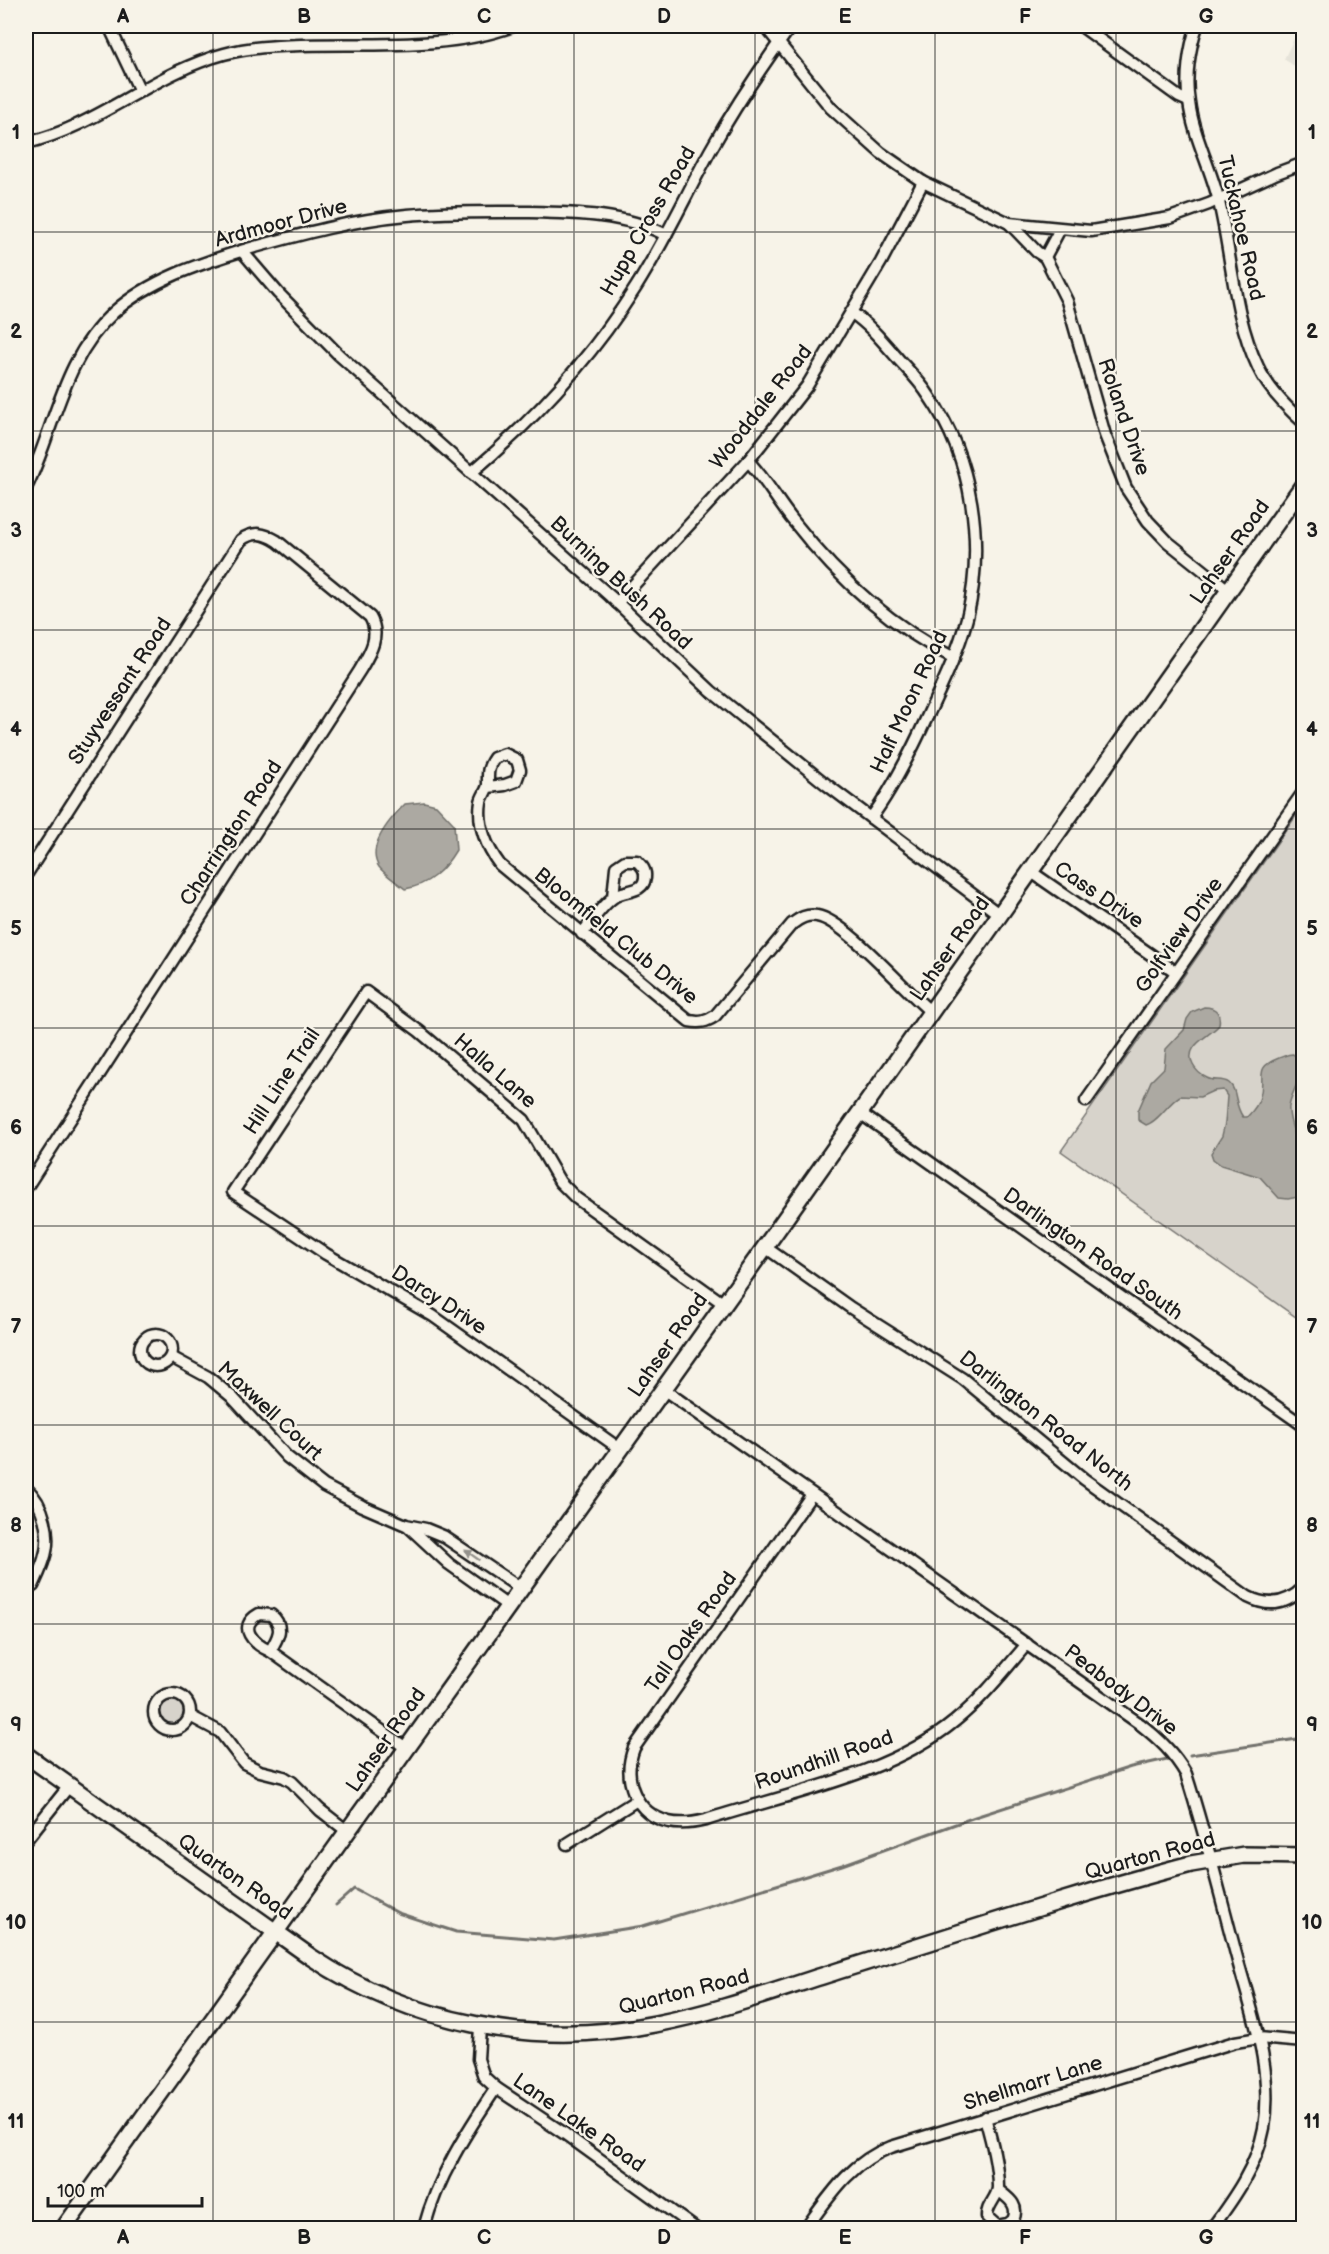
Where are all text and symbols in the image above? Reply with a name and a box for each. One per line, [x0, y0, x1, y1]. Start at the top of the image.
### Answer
text: A [116, 5, 130, 29]
text: B [297, 5, 311, 29]
text: C [477, 5, 491, 29]
text: D [657, 5, 671, 29]
text: E [839, 5, 852, 29]
text: F [1019, 5, 1031, 29]
text: G [1199, 5, 1214, 29]
text: 1 [12, 121, 20, 145]
text: 1 [1308, 121, 1316, 145]
street label: Hupp Cross Road [595, 142, 701, 300]
street label: Tuckahoe Road [1212, 153, 1270, 303]
street label: Ardmoor Drive [212, 193, 350, 253]
text: 2 [10, 320, 22, 344]
text: 2 [1306, 320, 1318, 344]
street label: Wooddale Road [705, 340, 817, 474]
street label: Roland Drive [1092, 355, 1156, 479]
street label: Lahser Road [1185, 495, 1275, 609]
street label: Burning Bush Road [545, 511, 697, 655]
text: 3 [10, 519, 22, 543]
text: 3 [1306, 519, 1318, 543]
street label: Stuyvessant Road [63, 613, 177, 769]
street label: Half Moon Road [865, 627, 953, 777]
text: 4 [10, 718, 22, 742]
text: 4 [1306, 718, 1318, 742]
street label: Charrington Road [175, 756, 287, 910]
street label: Cass Drive [1049, 856, 1149, 934]
street label: Bloomfield Club Drive [529, 862, 703, 1010]
street label: Golfview Drive [1130, 872, 1228, 998]
street label: Lahser Road [905, 892, 995, 1006]
text: 5 [10, 917, 22, 941]
text: 5 [1306, 917, 1318, 941]
street label: Hill Line Trail [238, 1023, 326, 1139]
street label: Halla Lane [448, 1028, 542, 1114]
text: 6 [10, 1116, 22, 1140]
text: 6 [1306, 1116, 1318, 1140]
street label: Darlington Road South [998, 1183, 1188, 1325]
street label: Darcy Drive [387, 1260, 491, 1340]
street label: Lahser Road [623, 1288, 713, 1402]
text: 7 [10, 1315, 22, 1339]
text: 7 [1306, 1315, 1318, 1339]
street label: Darlington Road North [954, 1345, 1138, 1497]
street label: Maxwell Court [213, 1356, 328, 1466]
text: 8 [10, 1514, 22, 1538]
text: 8 [1306, 1514, 1318, 1538]
one-way arrow [464, 1550, 480, 1561]
street label: Tall Oaks Road [640, 1567, 742, 1697]
street label: Peabody Drive [1059, 1639, 1183, 1741]
street label: Lahser Road [341, 1683, 431, 1797]
text: 9 [10, 1713, 22, 1737]
text: 9 [1306, 1713, 1318, 1737]
street label: Roundhill Road [752, 1725, 896, 1795]
street label: Quarton Road [1082, 1827, 1218, 1885]
street label: Quarton Road [173, 1828, 297, 1926]
text: 10 [6, 1911, 26, 1935]
text: 10 [1302, 1911, 1322, 1935]
street label: Quarton Road [616, 1964, 752, 2020]
street label: Shellmarr Lane [961, 2050, 1105, 2116]
street label: Lane Lake Road [508, 2068, 650, 2178]
text: 11 [8, 2110, 24, 2134]
text: 11 [1304, 2110, 1320, 2134]
scale bar [48, 2170, 202, 2208]
text: 100 m [57, 2181, 105, 2202]
text: A [116, 2226, 130, 2250]
text: B [297, 2226, 311, 2250]
text: C [477, 2226, 491, 2250]
text: D [657, 2226, 671, 2250]
text: E [839, 2226, 852, 2250]
text: F [1019, 2226, 1031, 2250]
text: G [1199, 2226, 1214, 2250]

